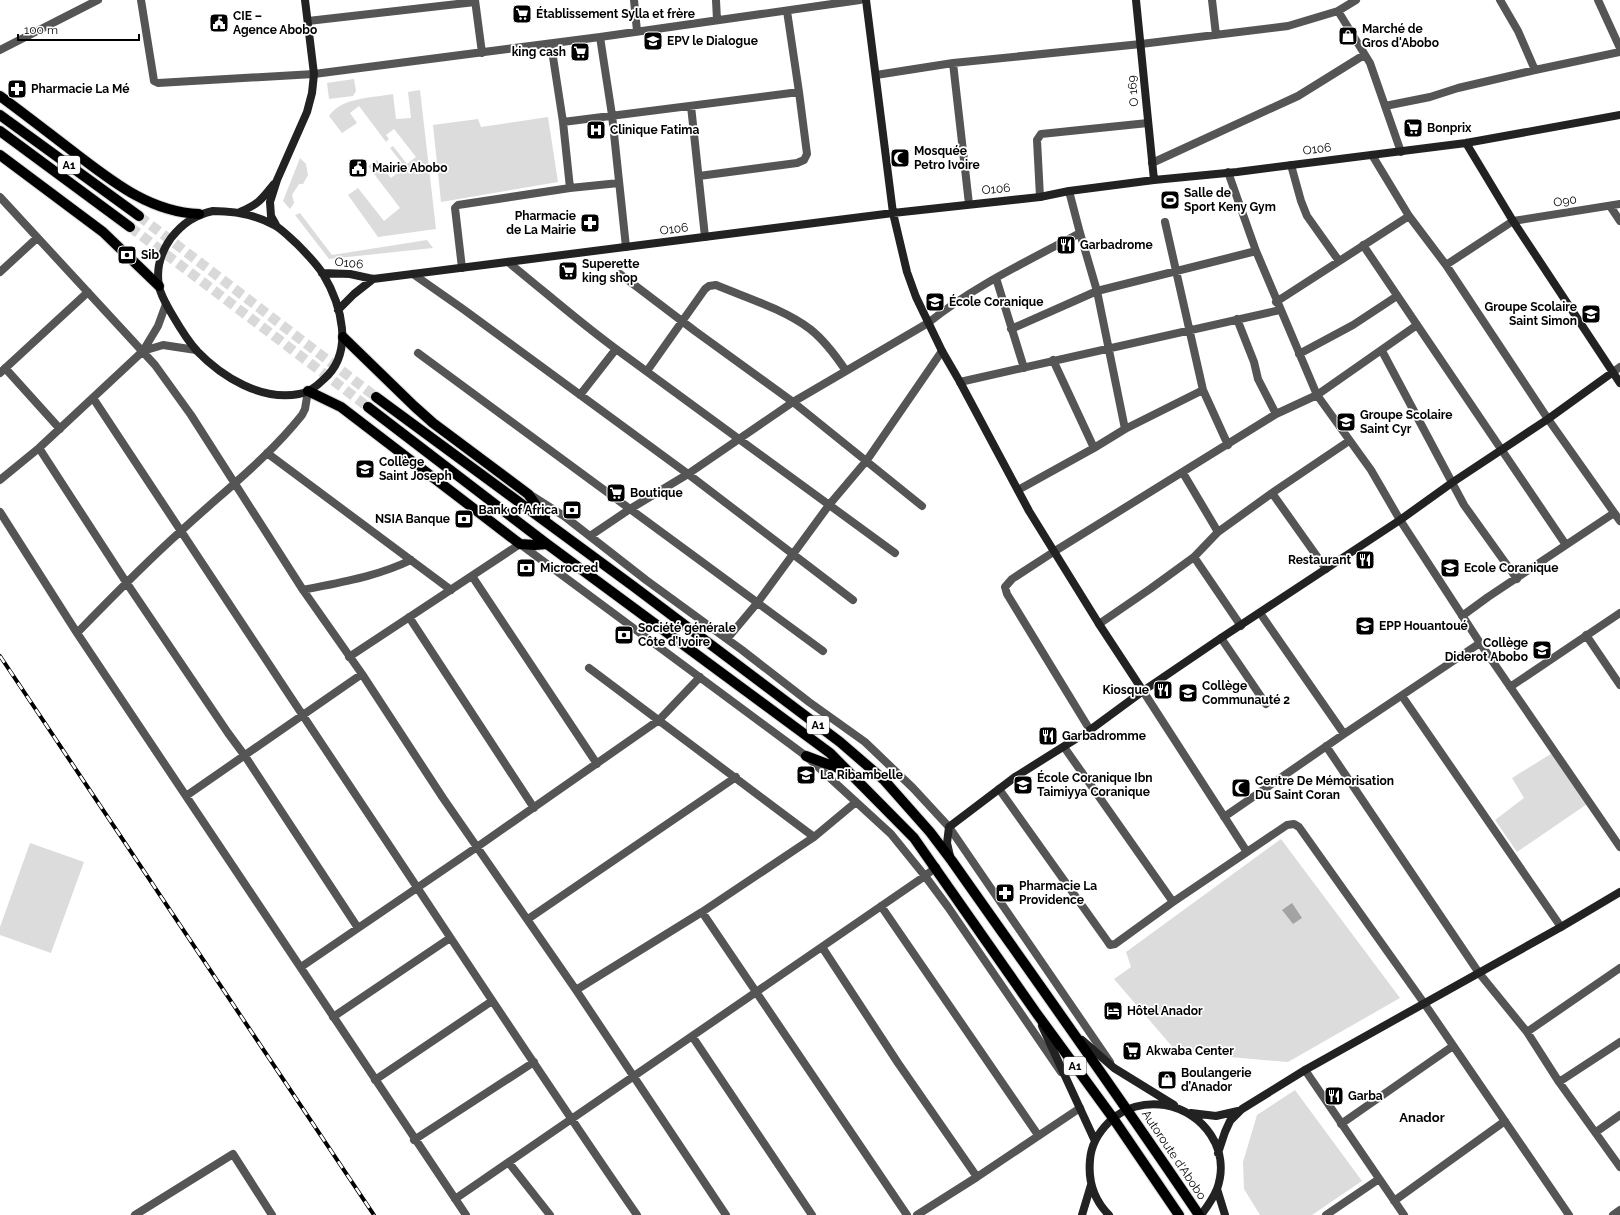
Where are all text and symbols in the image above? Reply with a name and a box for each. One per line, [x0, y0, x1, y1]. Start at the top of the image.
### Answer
supermarket icon: Établissement Sylla et frère [511, 3, 533, 25]
place label: Établissement Sylla et frère [536, 6, 695, 21]
place label: CIE – Agence Abobo [233, 9, 317, 37]
public building icon: CIE – Agence Abobo [208, 12, 230, 34]
scale bar [18, 16, 139, 42]
place label: Marché de Gros d'Abobo [1362, 22, 1439, 50]
text: 100 m [24, 23, 58, 37]
shop icon: Marché de Gros d'Abobo [1337, 25, 1359, 47]
school or university icon: EPV le Dialogue [642, 30, 664, 52]
place label: EPV le Dialogue [667, 34, 758, 48]
supermarket icon: king cash [569, 41, 591, 63]
place label: king cash [512, 45, 566, 59]
street label: O 169 [1125, 75, 1141, 107]
pharmacy icon: Pharmacie La Mé [6, 78, 28, 100]
place label: Pharmacie La Mé [31, 82, 129, 96]
supermarket icon: Bonprix [1402, 117, 1424, 139]
hospital icon: Clinique Fatima [585, 119, 607, 141]
place label: Bonprix [1427, 121, 1472, 135]
place label: Clinique Fatima [610, 123, 700, 137]
street label: O106 [1302, 140, 1332, 158]
place label: Mosquée Petro Ivoire [914, 144, 980, 172]
mosque icon: Mosquée Petro Ivoire [889, 147, 911, 169]
road number: A1 [58, 156, 80, 174]
public building icon: Mairie Abobo [347, 157, 369, 179]
place label: Mairie Abobo [372, 161, 447, 175]
street label: O106 [981, 181, 1011, 197]
place label: Salle de Sport Keny Gym [1184, 186, 1276, 214]
sports icon: Salle de Sport Keny Gym [1159, 189, 1181, 211]
street label: O90 [1552, 192, 1578, 210]
place label: Pharmacie de La Mairie [506, 209, 576, 237]
pharmacy icon: Pharmacie de La Mairie [579, 212, 601, 234]
street label: O106 [659, 220, 689, 238]
restaurant icon: Garbadrome [1055, 234, 1077, 256]
place label: Garbadrome [1080, 238, 1153, 252]
bank icon: Sib [116, 244, 138, 266]
place label: Sib [141, 248, 159, 262]
street label: O106 [334, 255, 364, 271]
place label: Superette king shop [582, 257, 640, 285]
supermarket icon: Superette king shop [557, 260, 579, 282]
school or university icon: École Coranique [924, 291, 946, 313]
place label: École Coranique [949, 294, 1043, 309]
place label: Groupe Scolaire Saint Simon [1485, 300, 1577, 328]
school or university icon: Groupe Scolaire Saint Simon [1580, 303, 1602, 325]
place label: Groupe Scolaire Saint Cyr [1360, 408, 1452, 436]
school or university icon: Groupe Scolaire Saint Cyr [1335, 411, 1357, 433]
place label: Collège Saint Joseph [379, 455, 452, 483]
school or university icon: Collège Saint Joseph [354, 458, 376, 480]
supermarket icon: Boutique [605, 482, 627, 504]
place label: Boutique [630, 486, 683, 500]
bank icon: Bank of Africa [561, 499, 583, 521]
place label: Bank of Africa [479, 503, 558, 517]
bank icon: NSIA Banque [453, 508, 475, 530]
place label: NSIA Banque [375, 512, 450, 526]
restaurant icon: Restaurant [1354, 549, 1376, 571]
place label: Restaurant [1288, 553, 1351, 567]
bank icon: Microcred [515, 557, 537, 579]
school or university icon: Ecole Coranique [1439, 557, 1461, 579]
place label: Microcred [540, 561, 599, 575]
place label: Ecole Coranique [1464, 561, 1558, 575]
school or university icon: EPP Houantoué [1354, 615, 1376, 637]
place label: EPP Houantoué [1379, 619, 1468, 633]
place label: Société générale Côte d’Ivoire [638, 621, 736, 649]
bank icon: Société générale Côte d’Ivoire [613, 624, 635, 646]
place label: Collège Diderot Abobo [1445, 636, 1528, 664]
school or university icon: Collège Diderot Abobo [1531, 639, 1553, 661]
restaurant icon: Kiosque [1152, 679, 1174, 701]
place label: Collège Communauté 2 [1202, 679, 1290, 707]
school or university icon: Collège Communauté 2 [1177, 682, 1199, 704]
place label: Kiosque [1102, 683, 1149, 697]
road number: A1 [807, 716, 829, 734]
restaurant icon: Garbadromme [1037, 725, 1059, 747]
place label: Garbadromme [1062, 729, 1146, 743]
school or university icon: La Ribambelle [795, 764, 817, 786]
place label: La Ribambelle [820, 768, 903, 782]
place label: École Coranique Ibn Taimiyya Coranique [1037, 770, 1153, 799]
school or university icon: École Coranique Ibn Taimiyya Coranique [1012, 774, 1034, 796]
place label: Centre De Mémorisation Du Saint Coran [1255, 774, 1394, 802]
mosque icon: Centre De Mémorisation Du Saint Coran [1230, 777, 1252, 799]
place label: Pharmacie La Providence [1019, 879, 1097, 907]
pharmacy icon: Pharmacie La Providence [994, 882, 1016, 904]
hotel icon: Hôtel Anador [1102, 1000, 1124, 1022]
place label: Hôtel Anador [1127, 1004, 1203, 1018]
supermarket icon: Akwaba Center [1121, 1040, 1143, 1062]
place label: Akwaba Center [1146, 1044, 1234, 1058]
road number: A1 [1064, 1057, 1086, 1075]
place label: Boulangerie d’Anador [1181, 1066, 1251, 1094]
shop icon: Boulangerie d’Anador [1156, 1069, 1178, 1091]
restaurant icon: Garba [1323, 1085, 1345, 1107]
place label: Garba [1348, 1089, 1383, 1103]
street label: Autoroute d'Abobo [1139, 1108, 1209, 1202]
district label: Anador [1399, 1110, 1445, 1125]

